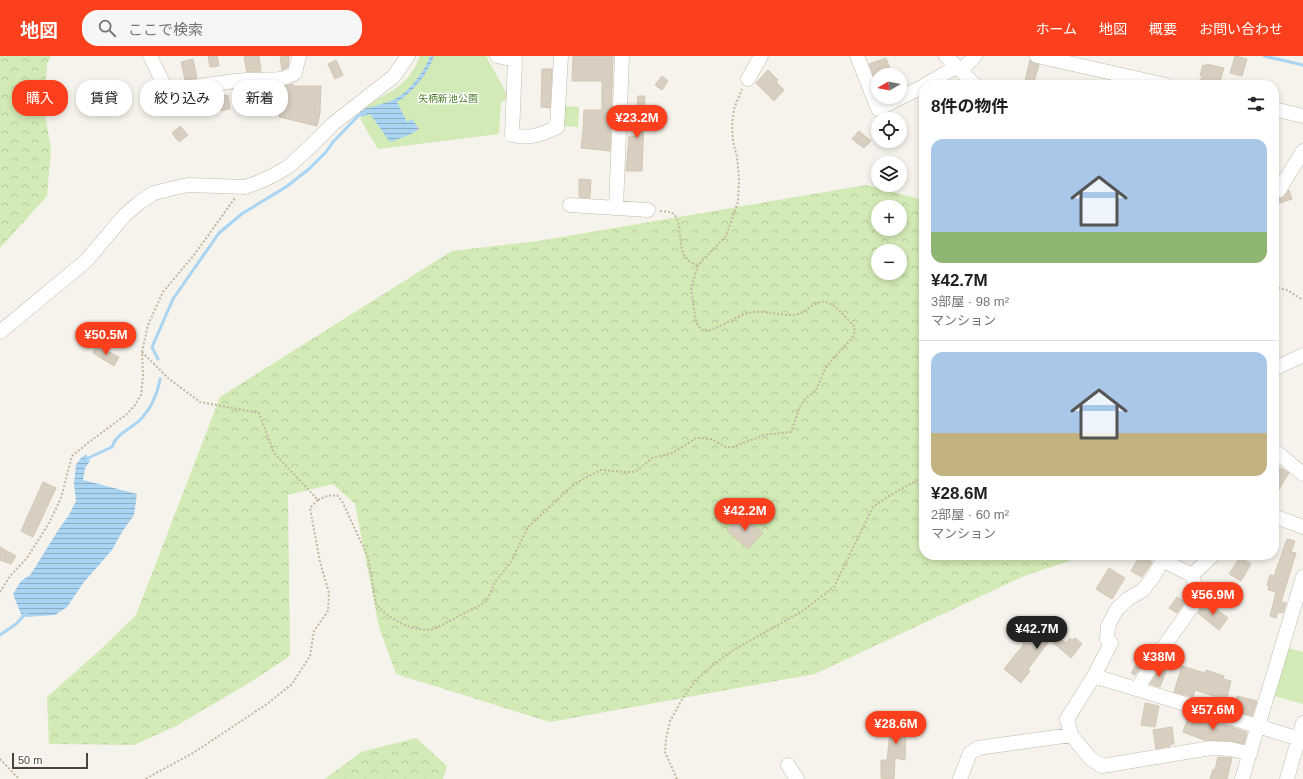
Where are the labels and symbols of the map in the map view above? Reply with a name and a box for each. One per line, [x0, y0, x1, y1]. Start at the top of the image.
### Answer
north arrow [871, 68, 907, 104]
park label: 矢柄新池公園 [418, 93, 478, 104]
pin: ¥23.2M [604, 105, 670, 139]
pin: ¥50.5M [73, 322, 139, 356]
pin: ¥42.2M [712, 498, 778, 532]
pin: ¥56.9M [1180, 582, 1246, 616]
pin: ¥42.7M [1004, 616, 1070, 650]
pin: ¥38M [1135, 644, 1183, 678]
pin: ¥57.6M [1180, 697, 1246, 731]
pin: ¥28.6M [863, 711, 929, 745]
scale bar [12, 751, 88, 770]

